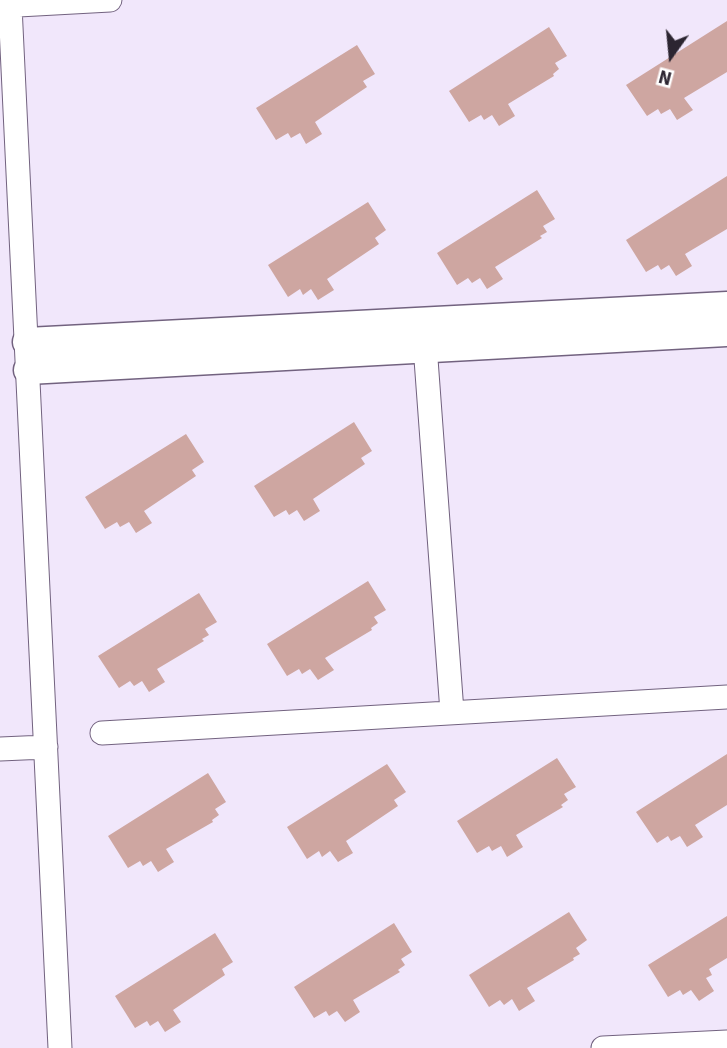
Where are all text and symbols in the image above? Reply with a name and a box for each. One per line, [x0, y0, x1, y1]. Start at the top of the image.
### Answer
north arrow [636, 21, 706, 91]
text: N [656, 62, 675, 91]

